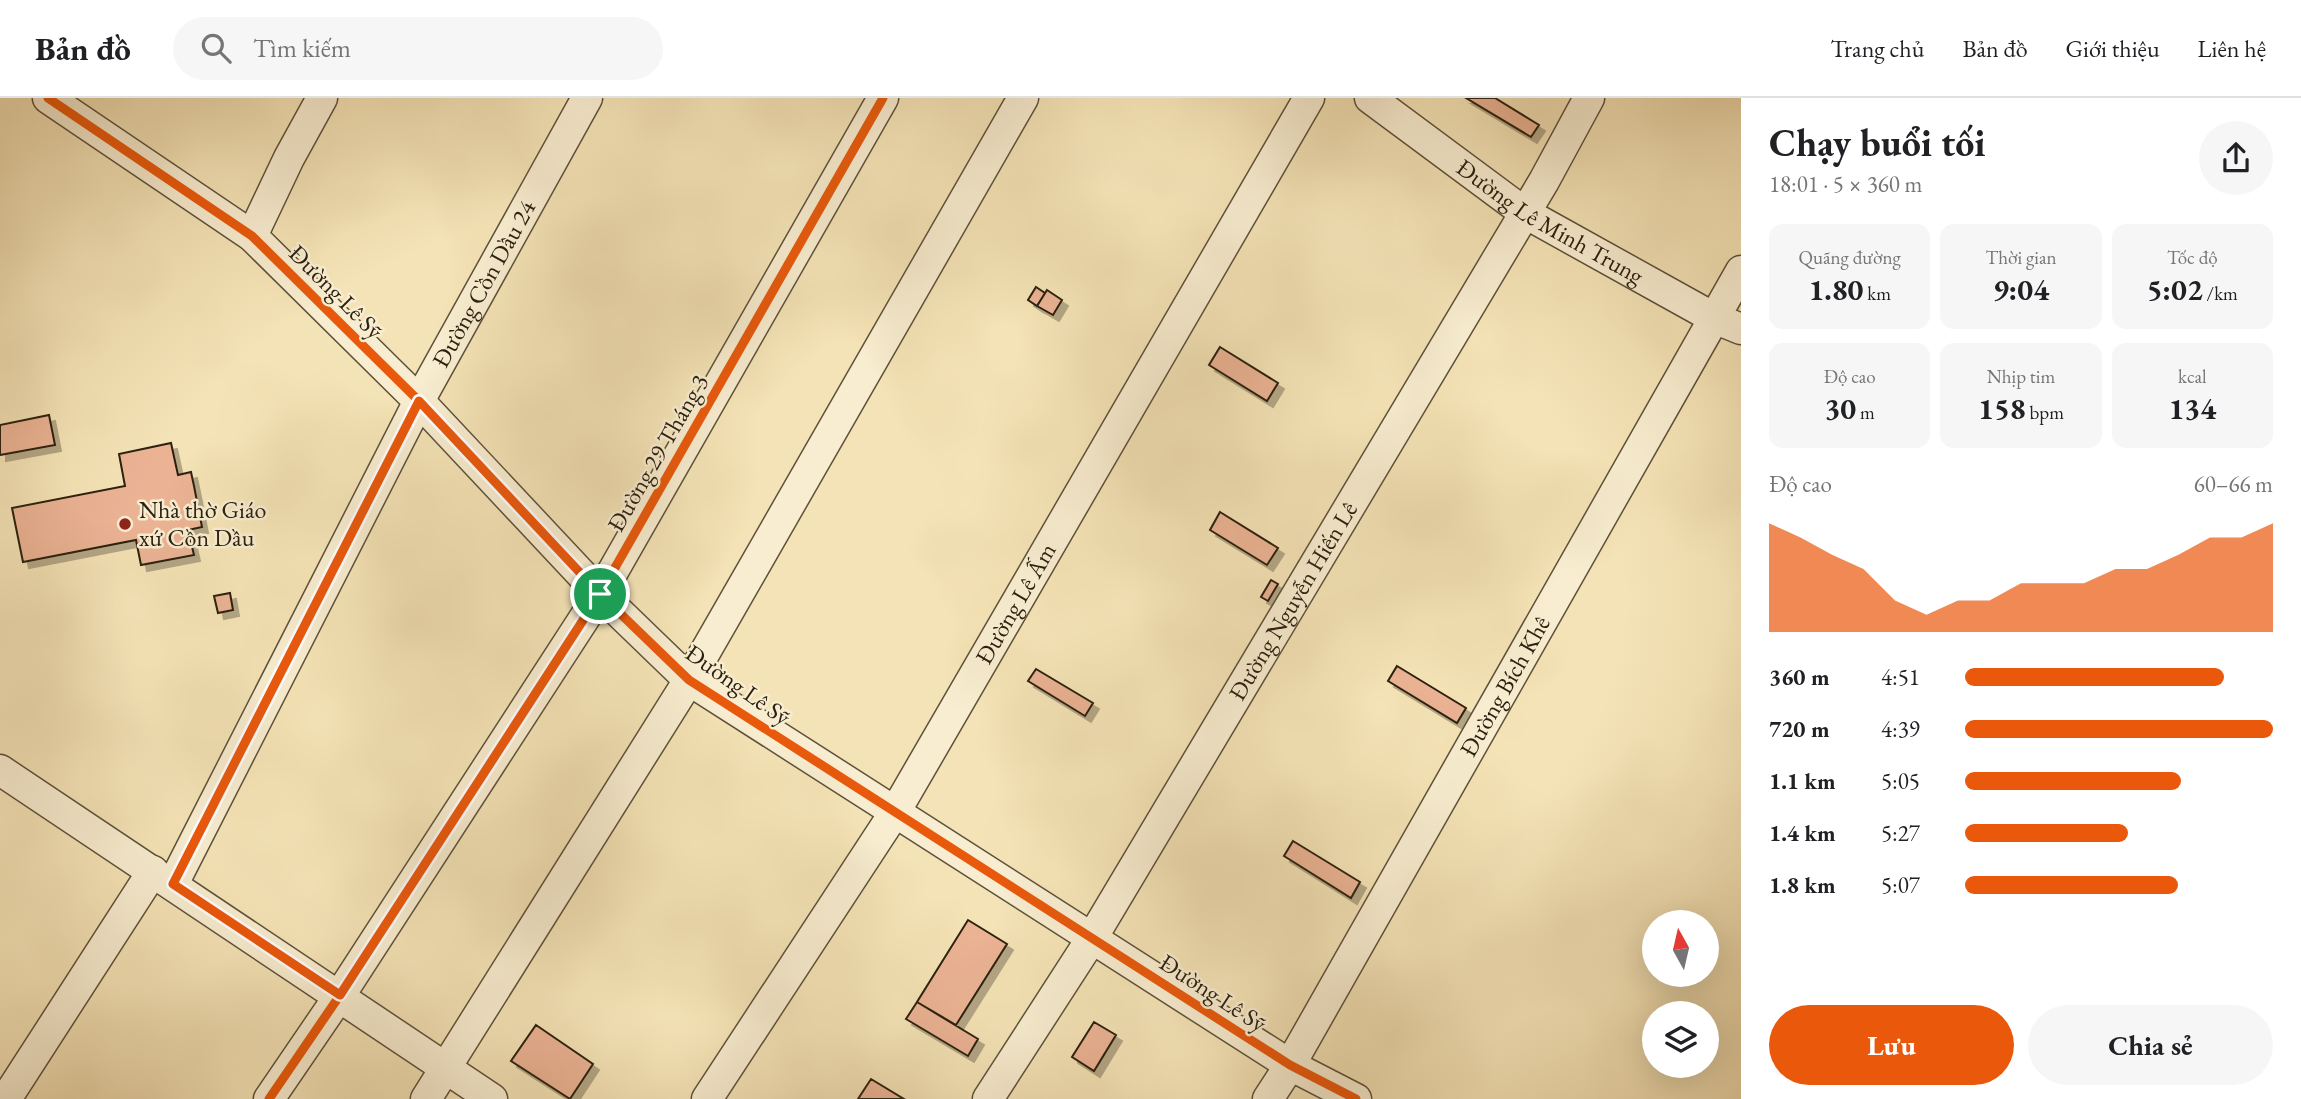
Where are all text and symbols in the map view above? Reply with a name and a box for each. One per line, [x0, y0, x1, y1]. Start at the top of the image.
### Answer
search box [173, 17, 663, 80]
text: Bản đồ [35, 27, 131, 70]
icon: search [197, 29, 235, 67]
text: Tìm kiếm [253, 31, 351, 65]
text: Trang chủ [1830, 33, 1924, 64]
text: Bản đồ [1962, 33, 2028, 64]
text: Giới thiệu [2066, 33, 2160, 64]
text: Liên hệ [2198, 33, 2266, 64]
text: Chạy buổi tối [1769, 118, 1986, 167]
button: share [2199, 121, 2273, 195]
street label: Đường Lê Minh Trung [1451, 152, 1650, 291]
text: 18:01 · 5 × 360 m [1769, 169, 1922, 199]
street label: Đường Cồn Dầu 24 [425, 194, 542, 373]
street label: Đường Lê Sỹ [282, 238, 391, 346]
text: Quãng đường [1798, 245, 1901, 270]
text: Thời gian [1985, 245, 2057, 270]
text: Tốc độ [2167, 245, 2218, 270]
text: 1.80 [1808, 270, 1863, 309]
text: 9:04 [1993, 270, 2049, 309]
text: 5:02 [2147, 270, 2203, 309]
text: km [1863, 281, 1891, 306]
text: /km [2203, 281, 2238, 306]
text: Độ cao [1824, 364, 1876, 389]
text: Nhịp tim [1987, 364, 2055, 389]
text: kcal [2178, 364, 2207, 389]
street label: Đường 29 Tháng 3 [600, 368, 715, 537]
text: 30 [1824, 389, 1856, 428]
text: 158 [1978, 389, 2026, 428]
text: 134 [2169, 389, 2216, 428]
text: m [1856, 400, 1875, 425]
text: bpm [2026, 400, 2064, 425]
text: Độ cao [1769, 469, 1832, 499]
text: 60–66 m [2194, 469, 2273, 499]
place label: Nhà thờ Giáo xứ Cồn Dầu [139, 494, 267, 553]
street label: Đường Nguyễn Hiến Lê [1221, 496, 1364, 706]
marker: Nhà thờ Giáo xứ Cồn Dầu [117, 516, 133, 532]
street label: Đường Lê Ấm [968, 537, 1063, 670]
pin [570, 564, 630, 624]
icon: arrive [581, 575, 619, 613]
street label: Đường Bích Khê [1452, 610, 1557, 762]
street label: Đường Lê Sỹ [680, 637, 797, 732]
text: 360 m [1769, 662, 1830, 692]
text: 4:51 [1881, 662, 1920, 692]
text: 720 m [1769, 714, 1830, 744]
text: 4:39 [1881, 714, 1920, 744]
text: 1.1 km [1769, 766, 1836, 796]
text: 5:05 [1881, 766, 1920, 796]
text: 1.4 km [1769, 818, 1836, 848]
text: 5:27 [1881, 818, 1920, 848]
text: 1.8 km [1769, 870, 1836, 900]
text: 5:07 [1881, 870, 1920, 900]
north arrow [1642, 910, 1718, 987]
map controls [1642, 910, 1719, 1078]
street label: Đường Lê Sỹ [1154, 947, 1273, 1039]
button: layers [1642, 1001, 1719, 1078]
button: Lưu [1769, 1005, 2014, 1085]
button: Chia sẻ [2028, 1005, 2273, 1085]

